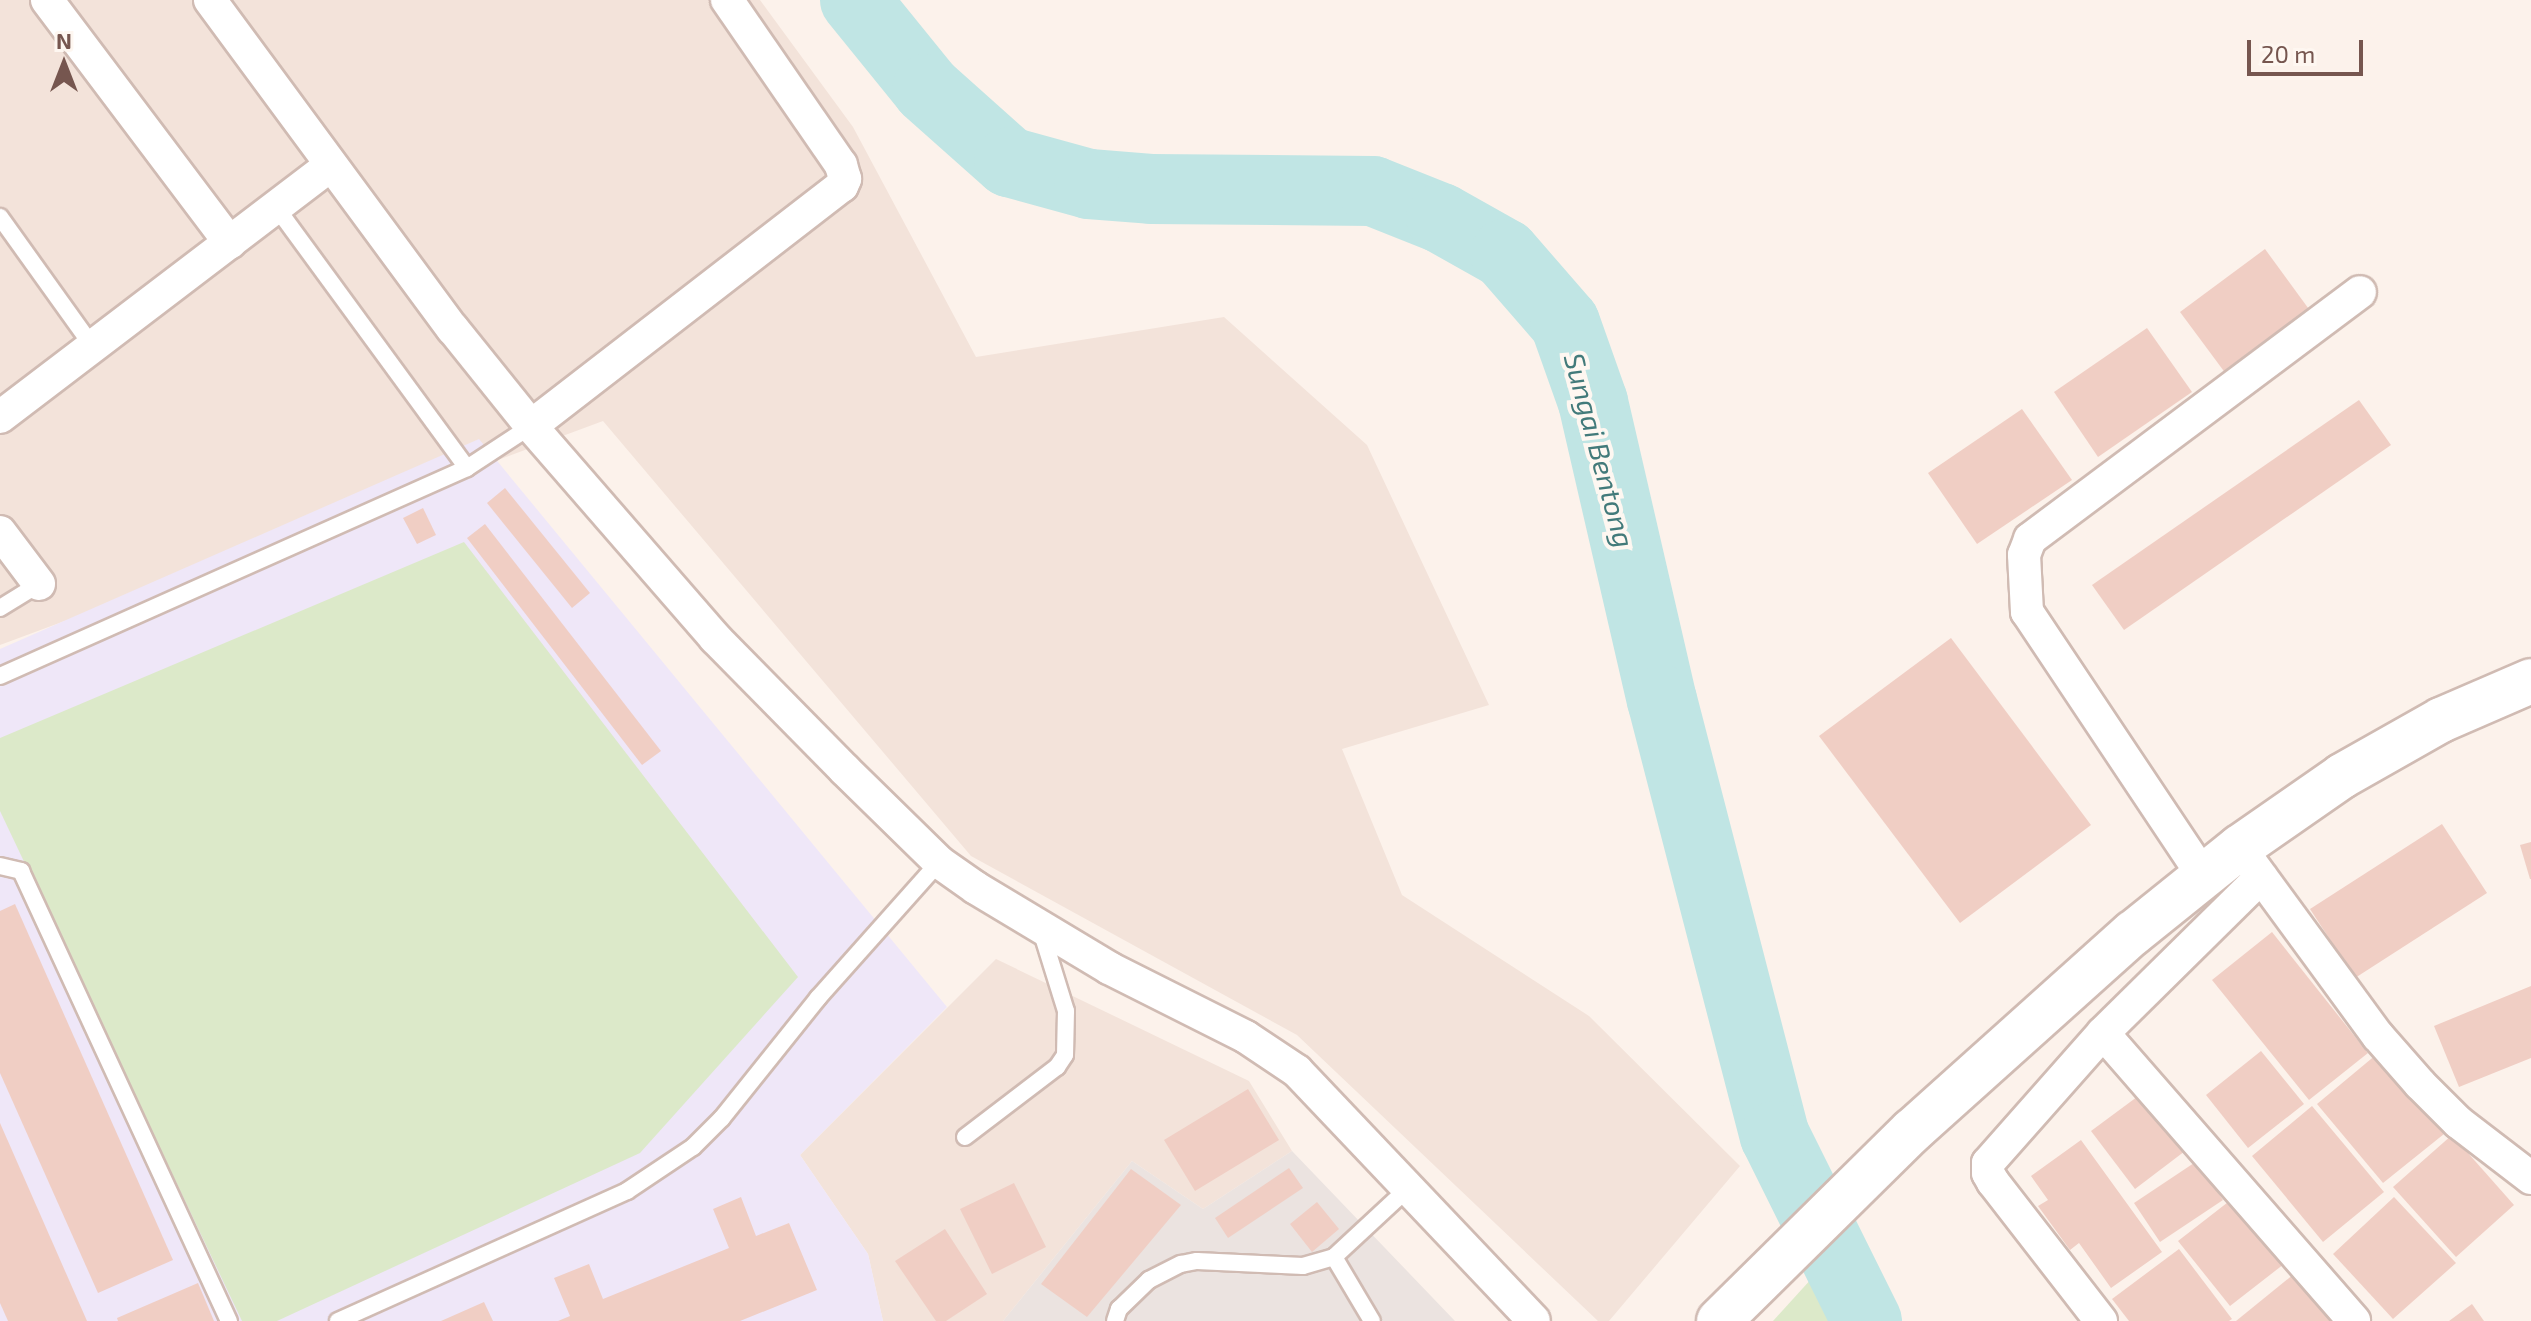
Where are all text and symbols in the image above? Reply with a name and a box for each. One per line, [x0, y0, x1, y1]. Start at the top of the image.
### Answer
north arrow [24, 24, 104, 104]
scale bar [2251, 24, 2367, 74]
text: N [56, 27, 72, 53]
text: 20 m [2261, 39, 2315, 68]
water label: Sungai Bentong [1558, 349, 1642, 551]

